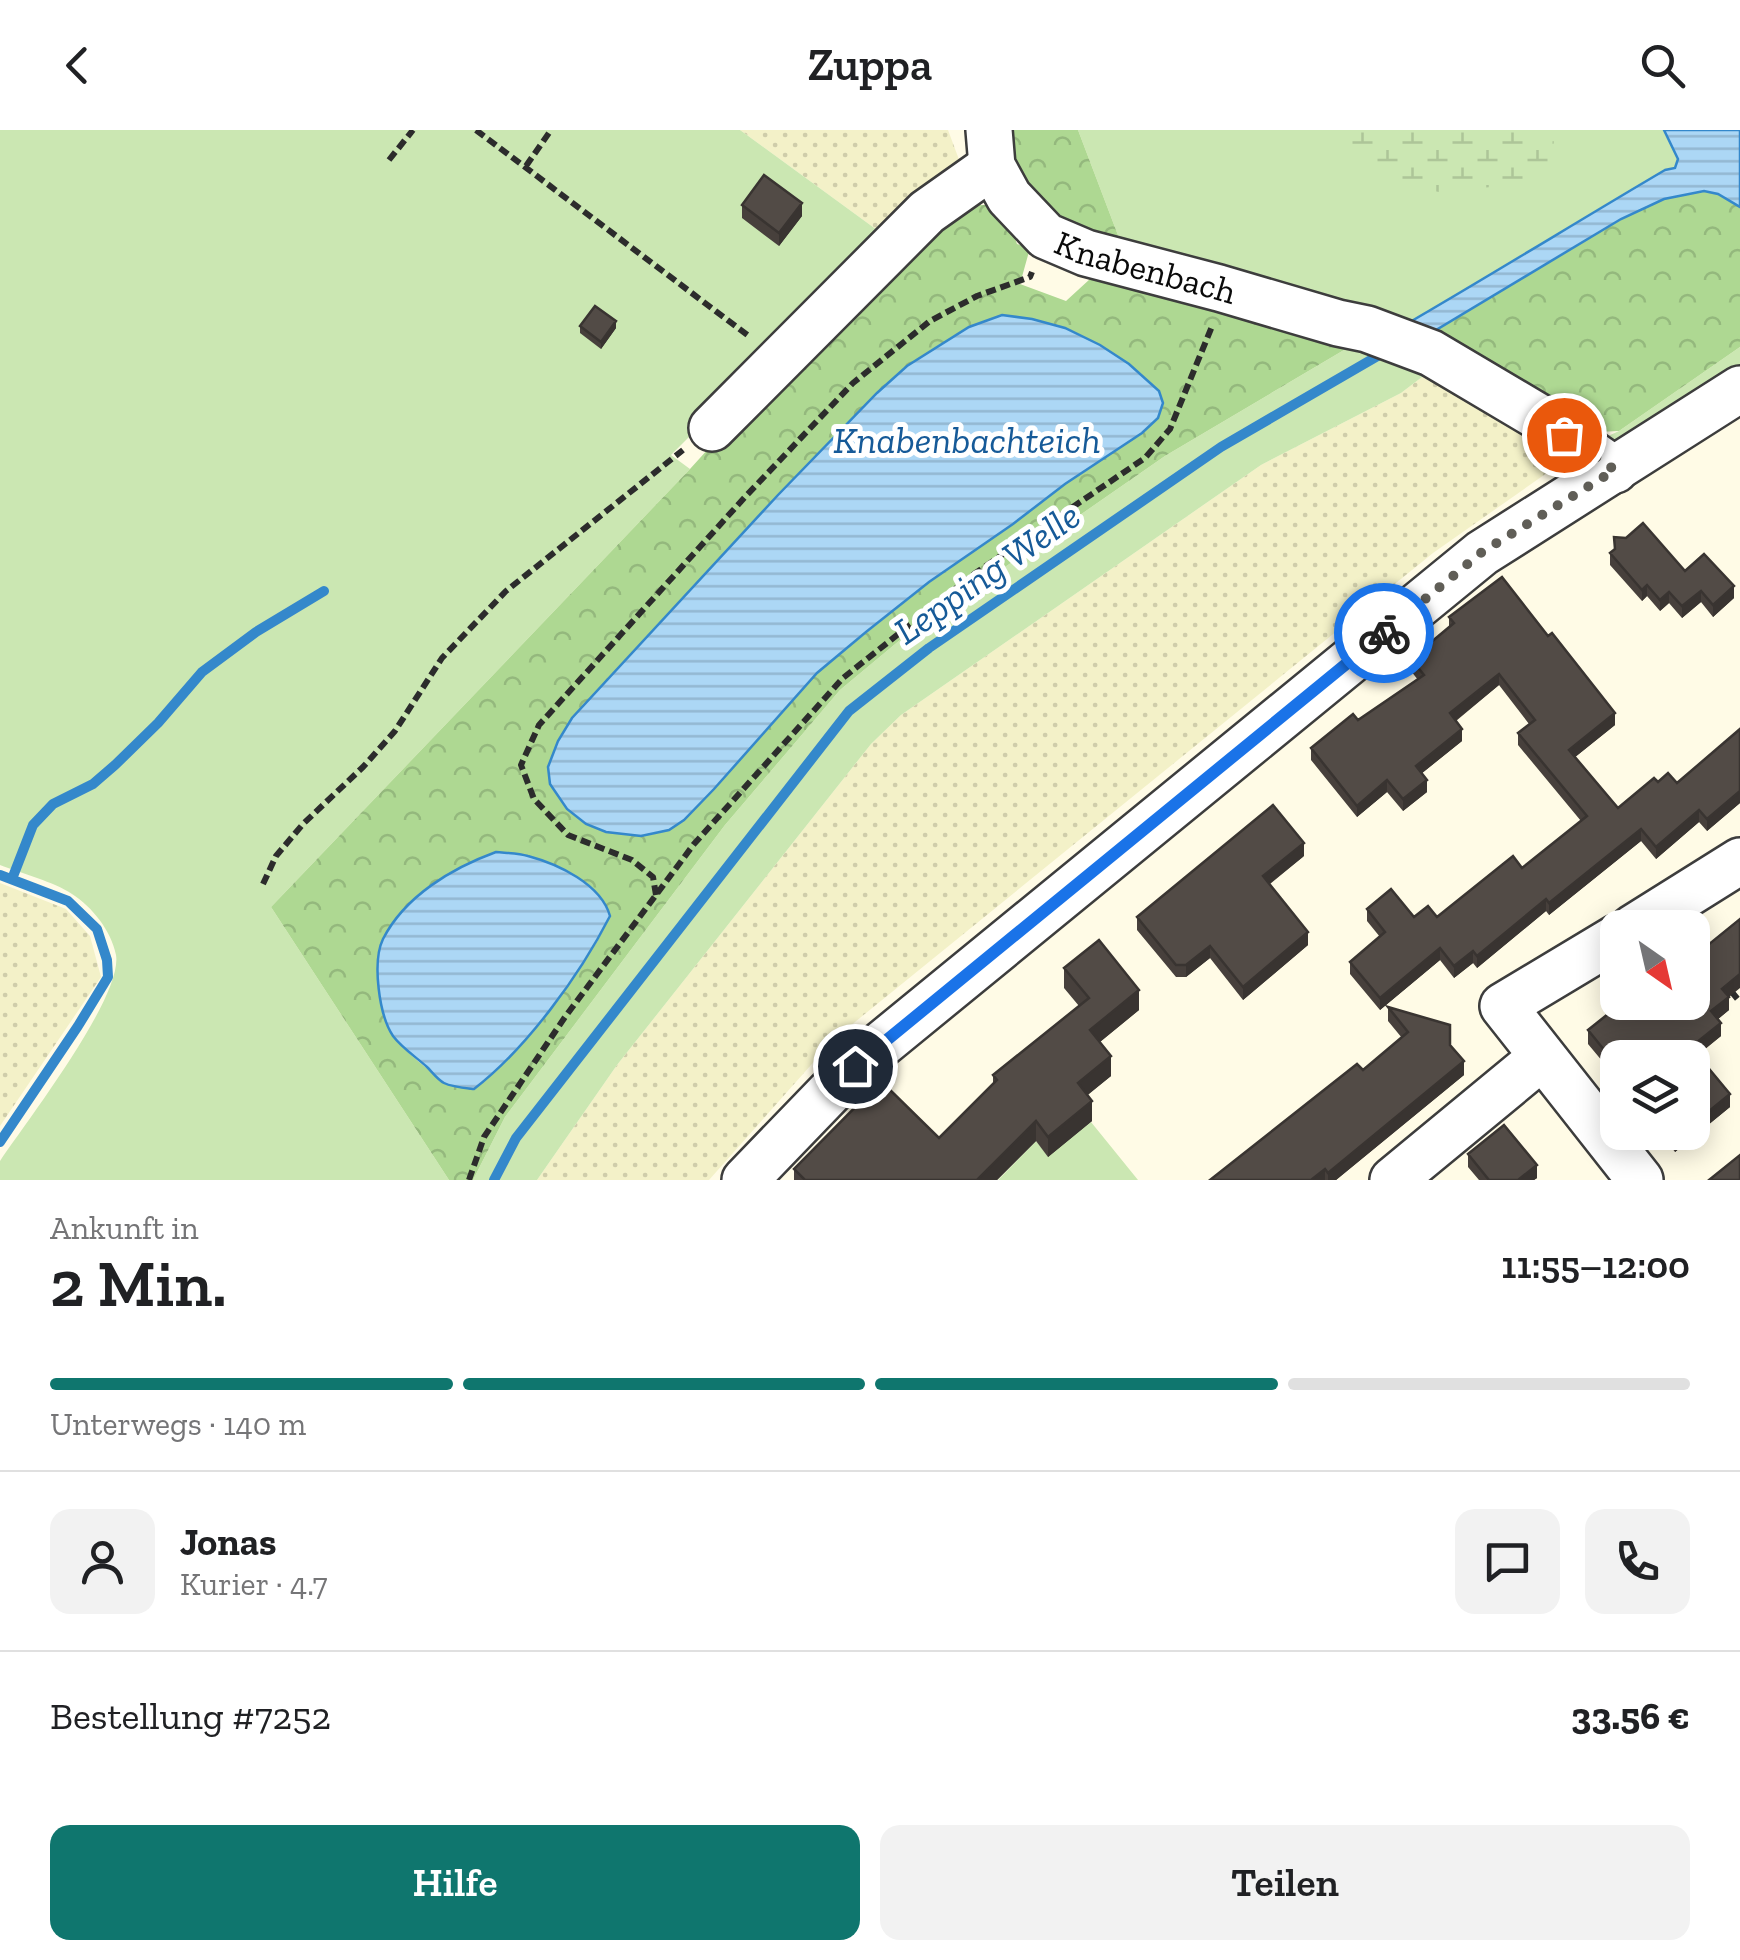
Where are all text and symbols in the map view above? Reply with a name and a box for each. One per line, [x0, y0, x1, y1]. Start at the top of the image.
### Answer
icon: back [50, 38, 105, 93]
text: Zuppa [808, 38, 932, 92]
icon: search [1635, 38, 1690, 93]
street label: Knabenbach [1049, 221, 1241, 313]
pin [1522, 393, 1607, 478]
icon: bag [1537, 408, 1592, 463]
water label: Knabenbachteich [833, 417, 1101, 463]
water label: Lepping Welle [885, 492, 1089, 654]
courier [1334, 583, 1434, 683]
icon: bike [1357, 606, 1412, 661]
north arrow [1600, 910, 1710, 1020]
map controls [1600, 910, 1710, 1150]
pin [813, 1024, 898, 1109]
icon: home [828, 1039, 883, 1094]
button: layers [1600, 1040, 1710, 1150]
text: Ankunft in [50, 1209, 199, 1247]
text: 11:55–12:00 [1501, 1242, 1690, 1288]
text: 2 Min. [50, 1245, 227, 1323]
text: Unterwegs · 140 m [50, 1405, 306, 1443]
button: person [50, 1509, 155, 1614]
button: chat [1455, 1509, 1560, 1614]
button: phone [1585, 1509, 1690, 1614]
text: Jonas [180, 1519, 276, 1565]
text: Kurier · 4.7 [180, 1565, 328, 1603]
text: Bestellung #7252 [50, 1693, 331, 1739]
text: 33.56 € [1571, 1693, 1690, 1739]
button: Hilfe [50, 1825, 860, 1940]
button: Teilen [880, 1825, 1690, 1940]

